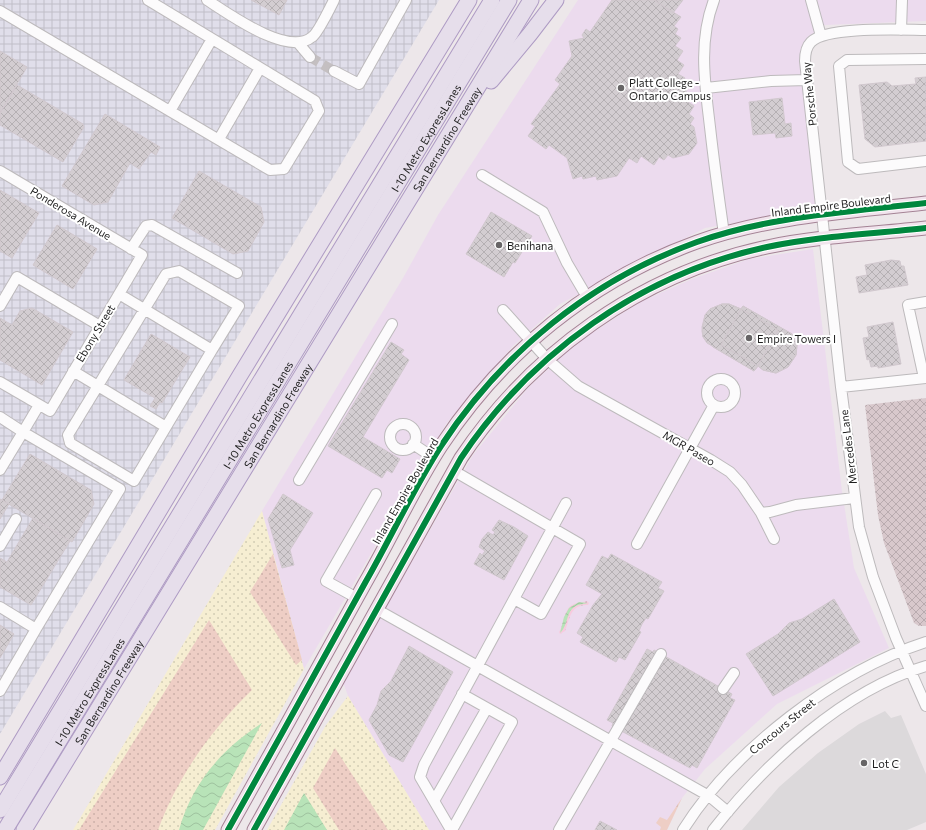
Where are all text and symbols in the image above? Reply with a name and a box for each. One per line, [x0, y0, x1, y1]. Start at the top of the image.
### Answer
street label: Porsche Way [799, 61, 819, 127]
place label: Platt College - Ontario Campus [629, 76, 711, 102]
street label: I-10 Metro ExpressLanes [388, 81, 463, 194]
marker: Platt College - Ontario Campus [616, 83, 626, 93]
street label: San Bernardino Freeway [409, 84, 483, 194]
street label: Ponderosa Avenue [28, 184, 114, 242]
street label: Inland Empire Boulevard [770, 191, 892, 219]
place label: Benihana [507, 239, 553, 252]
marker: Benihana [494, 240, 504, 250]
street label: Ebony Street [73, 302, 117, 364]
place label: Empire Towers I [757, 332, 836, 345]
marker: Empire Towers I [744, 333, 754, 343]
street label: I-10 Metro ExpressLanes [220, 358, 295, 471]
street label: San Bernardino Freeway [240, 360, 314, 470]
street label: Mercedes Lane [837, 409, 859, 485]
street label: MGR Paseo [661, 428, 718, 468]
street label: Inland Empire Boulevard [369, 436, 441, 546]
street label: I-10 Metro ExpressLanes [51, 635, 127, 748]
street label: San Bernardino Freeway [72, 637, 146, 746]
street label: Concours Street [746, 695, 818, 757]
place label: Lot C [872, 757, 899, 770]
marker: Lot C [859, 758, 869, 768]

